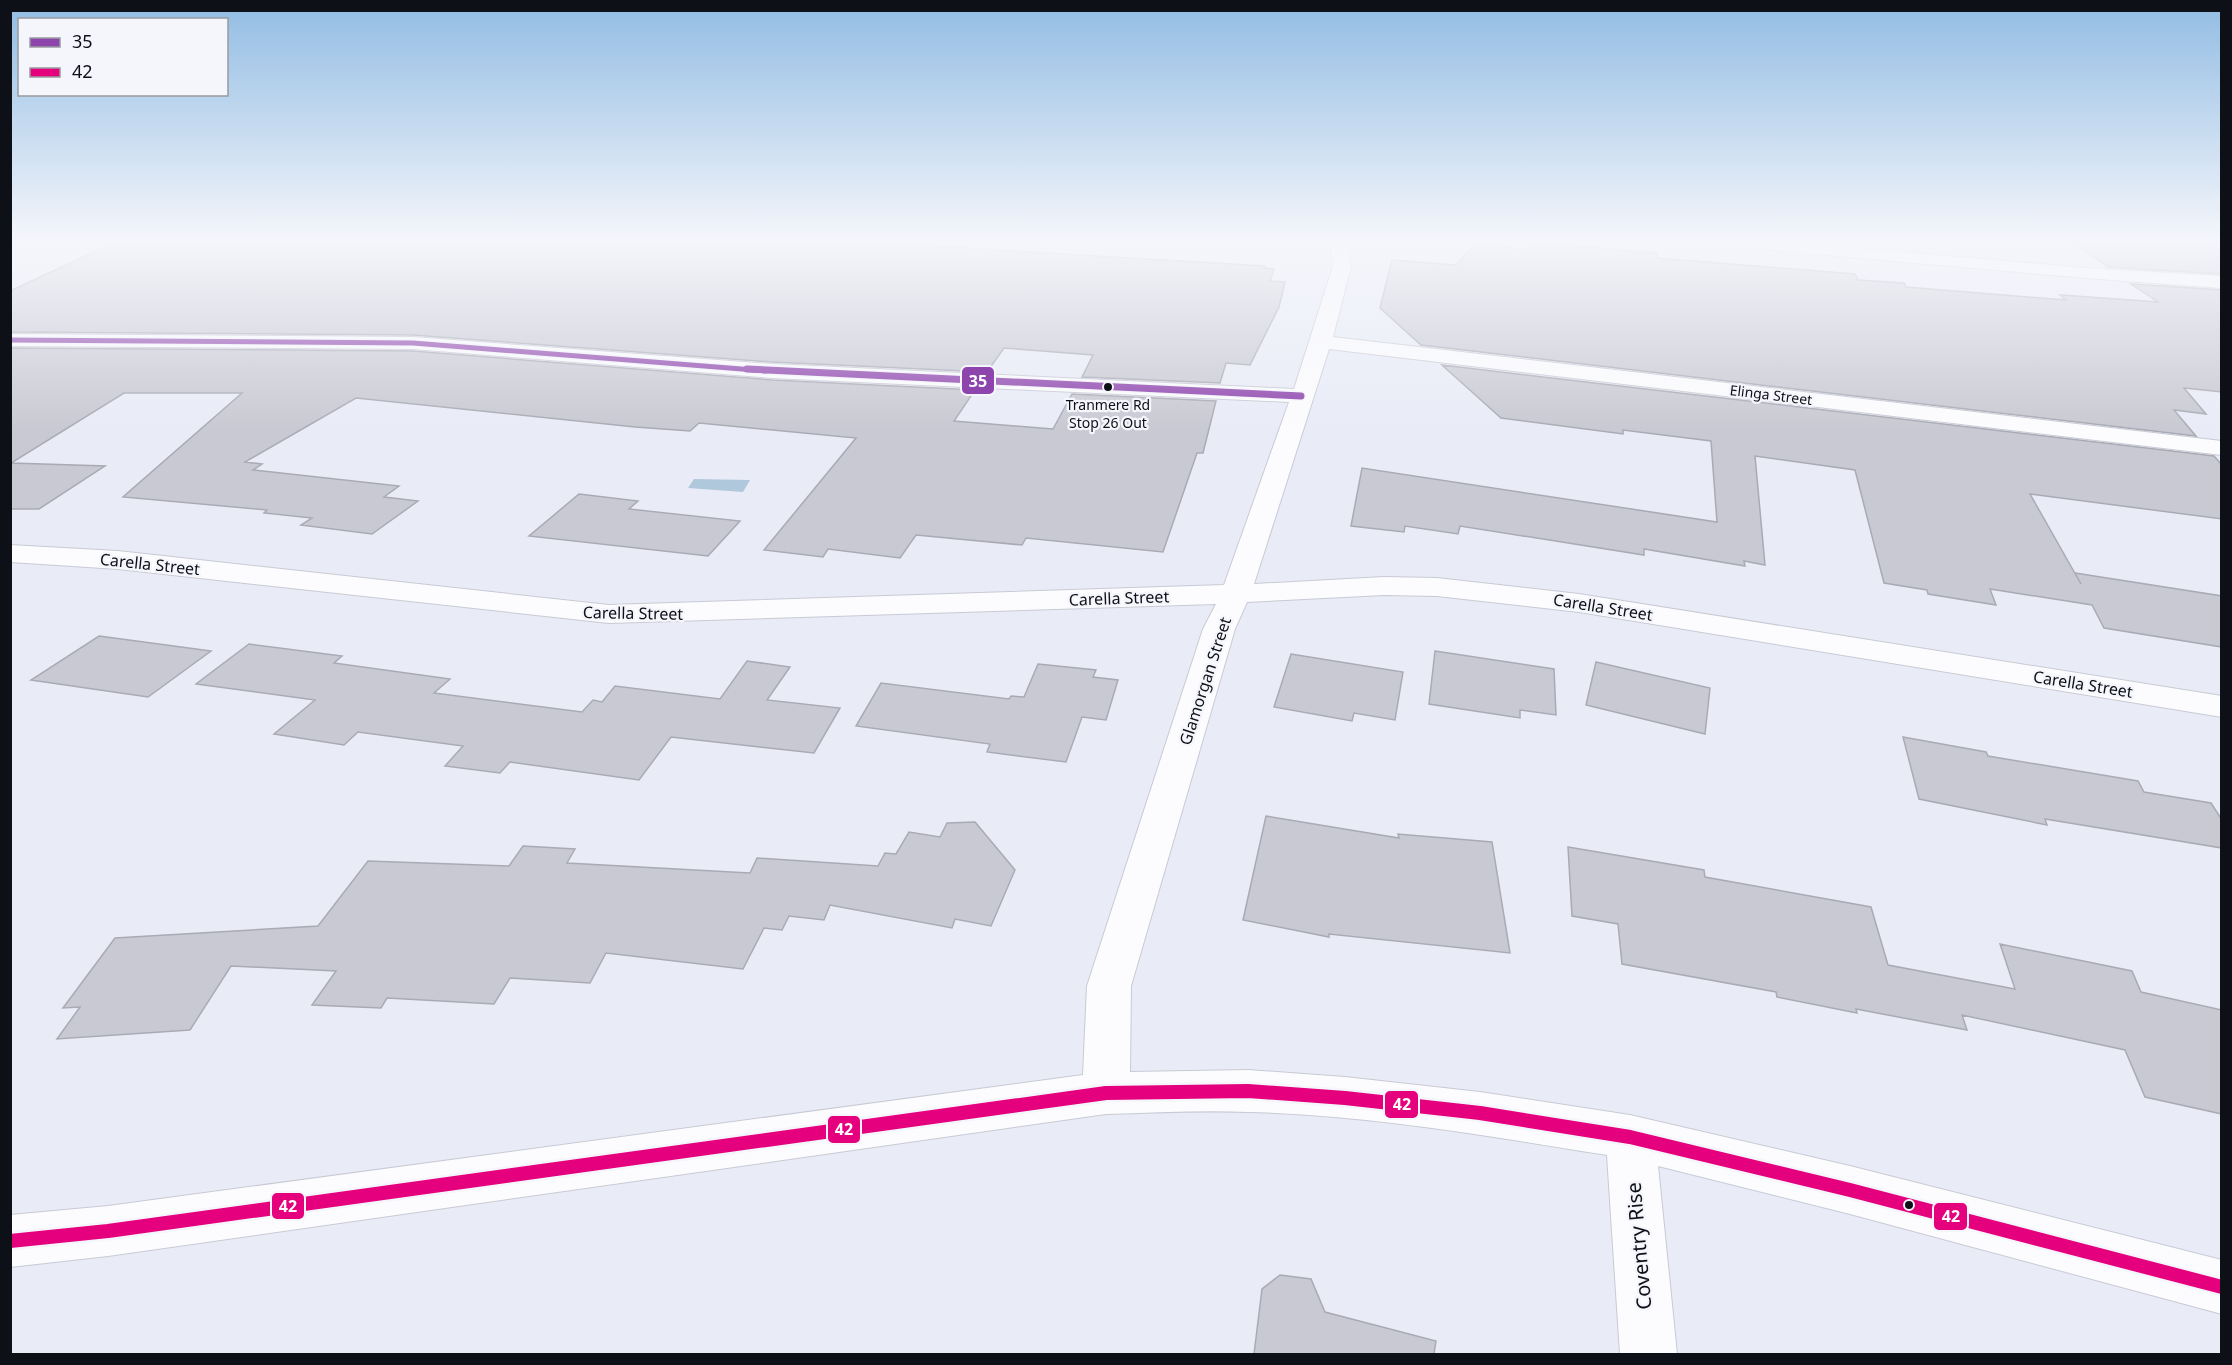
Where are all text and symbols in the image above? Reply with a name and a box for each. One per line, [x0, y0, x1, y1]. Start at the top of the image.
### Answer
legend [18, 18, 228, 96]
text: 35 [72, 29, 93, 53]
text: 42 [72, 59, 93, 83]
line badge: 35 [961, 366, 995, 395]
text: 35 [969, 370, 987, 392]
street label: Elinga Street [1729, 380, 1813, 409]
marker: Tranmere Rd Stop 26 Out [1102, 381, 1114, 393]
place label: Tranmere Rd Stop 26 Out [1066, 395, 1150, 432]
street label: Carella Street [99, 548, 201, 580]
street label: Carella Street [1068, 585, 1170, 611]
street label: Carella Street [1552, 588, 1655, 626]
street label: Carella Street [583, 601, 684, 625]
street label: Glamorgan Street [1174, 614, 1236, 748]
street label: Carella Street [2032, 665, 2135, 703]
line badge: 42 [1384, 1090, 1419, 1119]
text: 42 [1393, 1093, 1411, 1115]
line badge: 42 [827, 1115, 861, 1144]
text: 42 [835, 1118, 853, 1140]
street label: Coventry Rise [1619, 1181, 1658, 1311]
line badge: 42 [271, 1192, 305, 1220]
text: 42 [279, 1195, 297, 1217]
unlabelled marker [1903, 1199, 1915, 1211]
line badge: 42 [1933, 1202, 1968, 1231]
text: 42 [1942, 1205, 1960, 1227]

